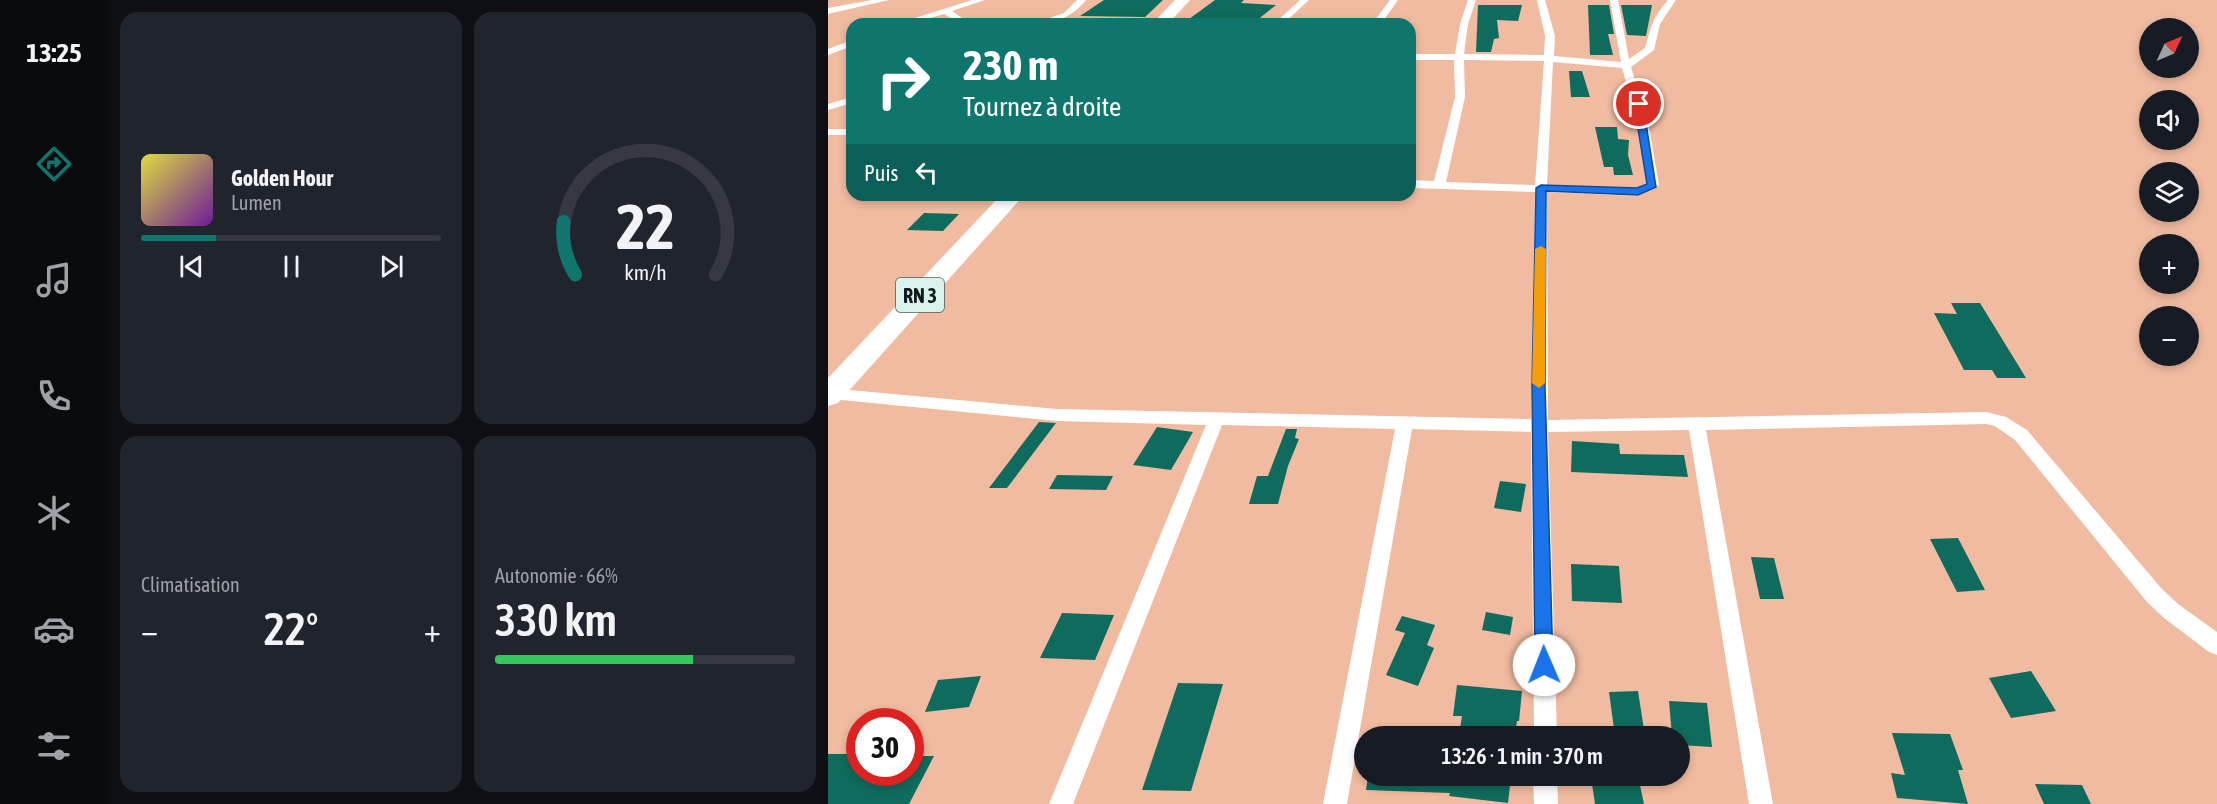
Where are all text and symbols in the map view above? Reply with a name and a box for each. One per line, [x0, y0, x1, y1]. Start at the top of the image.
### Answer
north arrow [2139, 18, 2199, 78]
map controls [2139, 18, 2199, 366]
text: 13:25 [26, 37, 82, 68]
text: 230 m [963, 41, 1058, 89]
icon: right [864, 42, 942, 120]
pin [1613, 78, 1664, 129]
icon: arrive [1622, 87, 1655, 120]
button: sound [2139, 90, 2199, 150]
text: Tournez à droite [963, 91, 1121, 122]
icon: directions [33, 143, 75, 185]
icon: left [910, 156, 943, 189]
text: Puis [864, 160, 898, 186]
button: layers [2139, 162, 2199, 222]
text: Golden Hour [231, 165, 333, 191]
text: Lumen [231, 191, 282, 214]
text: 22 [616, 191, 674, 262]
button: + [2139, 234, 2199, 294]
icon: previous [175, 250, 208, 283]
icon: pause [275, 250, 308, 283]
icon: next [375, 250, 408, 283]
icon: music [33, 259, 75, 301]
text: km/h [624, 261, 666, 286]
road number: RN 3 [896, 278, 944, 312]
button: − [2139, 306, 2199, 366]
icon: phone [33, 375, 75, 417]
icon: climate [33, 492, 75, 534]
text: Autonomie · 66% [495, 564, 618, 587]
text: Climatisation [141, 573, 240, 596]
text: 330 km [495, 594, 617, 646]
text: 22° [264, 603, 318, 655]
icon: car [33, 608, 75, 650]
text: − [141, 611, 158, 649]
text: + [424, 611, 441, 649]
position arrow [1512, 633, 1576, 697]
speed limit sign: 30 [846, 708, 924, 786]
icon: filters [33, 725, 75, 767]
text: 13:26 · 1 min · 370 m [1441, 743, 1603, 769]

